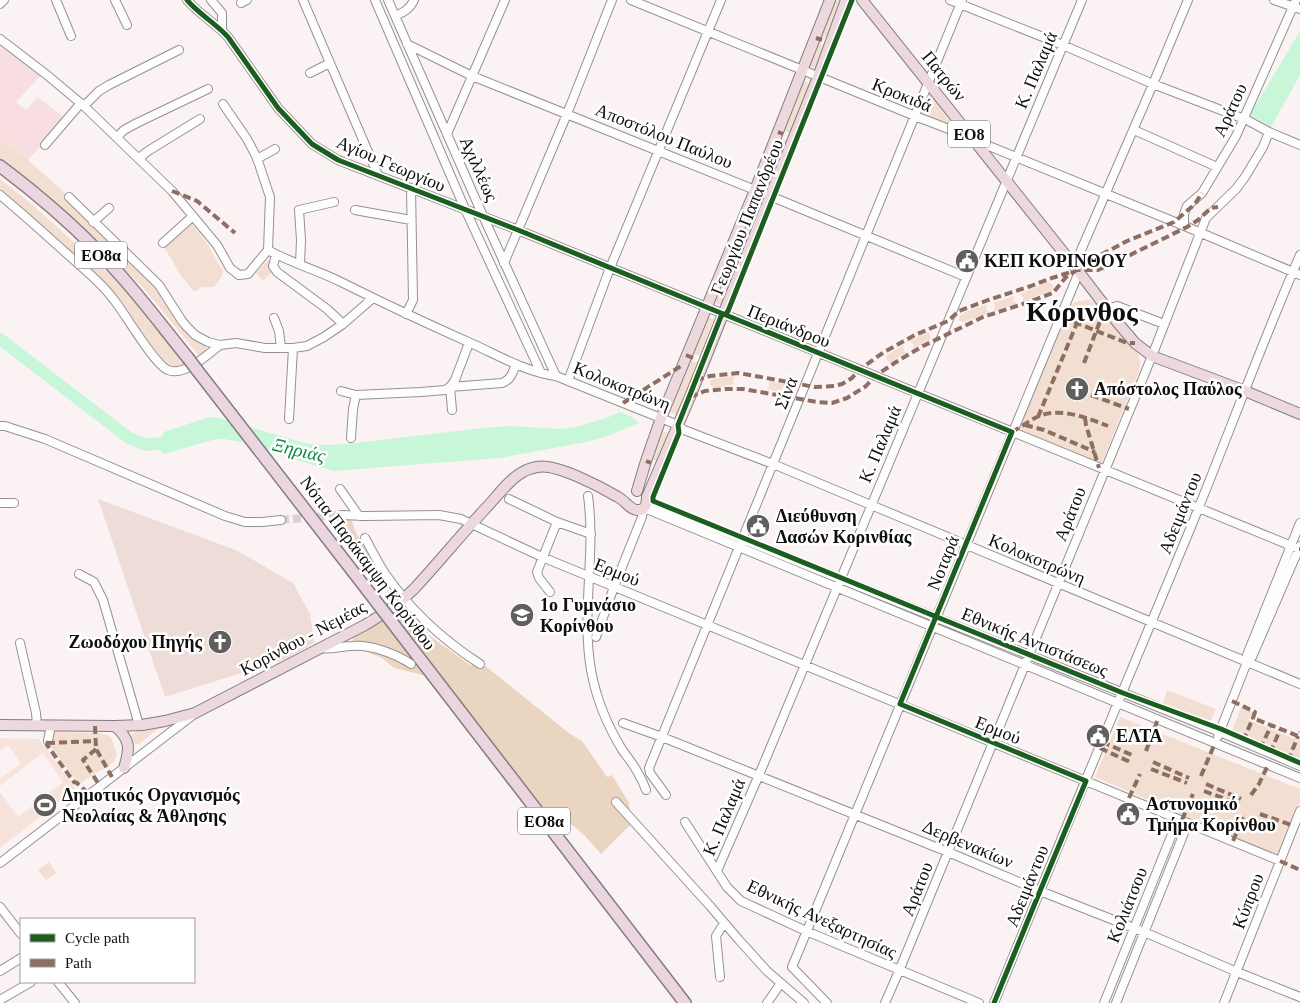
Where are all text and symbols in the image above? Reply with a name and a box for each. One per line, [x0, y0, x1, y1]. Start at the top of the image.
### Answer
street label: Κ. Παλαμά [1011, 28, 1061, 111]
street label: Πατρών [918, 47, 970, 105]
street label: Κροκιδά [869, 74, 935, 116]
street label: Αράτου [1209, 80, 1251, 140]
street label: Αποστόλου Παύλου [592, 99, 736, 173]
road number: ΕΟ8 [948, 120, 990, 148]
street label: Αγίου Γεωργίου [333, 132, 449, 196]
street label: Αχιλλέως [456, 134, 502, 204]
street label: Γεωργίου Παπανδρέου [707, 136, 787, 298]
road number: ΕΟ8α [75, 242, 127, 268]
public building icon: ΚΕΠ ΚΟΡΙΝΘΟΥ [954, 248, 980, 274]
place label: ΚΕΠ ΚΟΡΙΝΘΟΥ [984, 251, 1127, 271]
district label: Κόρινθος [1026, 296, 1139, 327]
street label: Περιάνδρου [745, 300, 833, 352]
street label: Κολοκοτρώνη [570, 357, 674, 415]
street label: Σίνα [771, 373, 802, 412]
church icon: Απόστολος Παύλος [1064, 376, 1090, 402]
place label: Απόστολος Παύλος [1094, 379, 1242, 399]
street label: Κ. Παλαμά [855, 402, 905, 485]
water label: Ξηριάς [270, 434, 328, 466]
street label: Αδειμάντου [1155, 469, 1205, 557]
street label: Νότια Παράκαμψη Κορίνθου [296, 472, 440, 654]
street label: Αράτου [1050, 484, 1090, 544]
place label: Διεύθυνση Δασών Κορινθίας [776, 506, 912, 547]
public building icon: Διεύθυνση Δασών Κορινθίας [745, 513, 771, 539]
street label: Κολοκοτρώνη [986, 530, 1088, 588]
street label: Νοταρά [923, 532, 963, 593]
street label: Ερμού [591, 554, 643, 590]
place label: 1ο Γυμνάσιο Κορίνθου [540, 595, 636, 636]
street label: Κορίνθου - Νεμέας [237, 596, 369, 680]
school or university icon: 1ο Γυμνάσιο Κορίνθου [509, 602, 535, 628]
street label: Εθνικής Αντιστάσεως [959, 603, 1111, 681]
church icon: Ζωοδόχου Πηγής [207, 629, 233, 655]
place label: Ζωοδόχου Πηγής [69, 632, 202, 652]
street label: Ερμού [972, 712, 1024, 748]
public building icon: ΕΛΤΑ [1085, 723, 1111, 749]
place label: ΕΛΤΑ [1116, 726, 1162, 746]
street label: Κ. Παλαμά [699, 775, 749, 858]
place label: Δημοτικός Οργανισμός Νεολαίας & Άθλησης [62, 785, 240, 826]
sports icon: Δημοτικός Οργανισμός Νεολαίας & Άθλησης [32, 792, 58, 818]
place label: Αστυνομικό Τμήμα Κορίνθου [1146, 794, 1276, 835]
public building icon: Αστυνομικό Τμήμα Κορίνθου [1115, 801, 1141, 827]
road number: ΕΟ8α [518, 808, 570, 834]
street label: Δερβενακίων [920, 816, 1016, 872]
street label: Αδειμάντου [1002, 842, 1052, 930]
street label: Αράτου [897, 859, 937, 919]
street label: Κολιάτσου [1103, 864, 1151, 946]
street label: Κύπρου [1228, 870, 1268, 932]
street label: Εθνικής Ανεξαρτησίας [744, 876, 900, 962]
legend [20, 918, 195, 983]
text: Cycle path [65, 930, 130, 946]
text: Path [65, 955, 92, 971]

